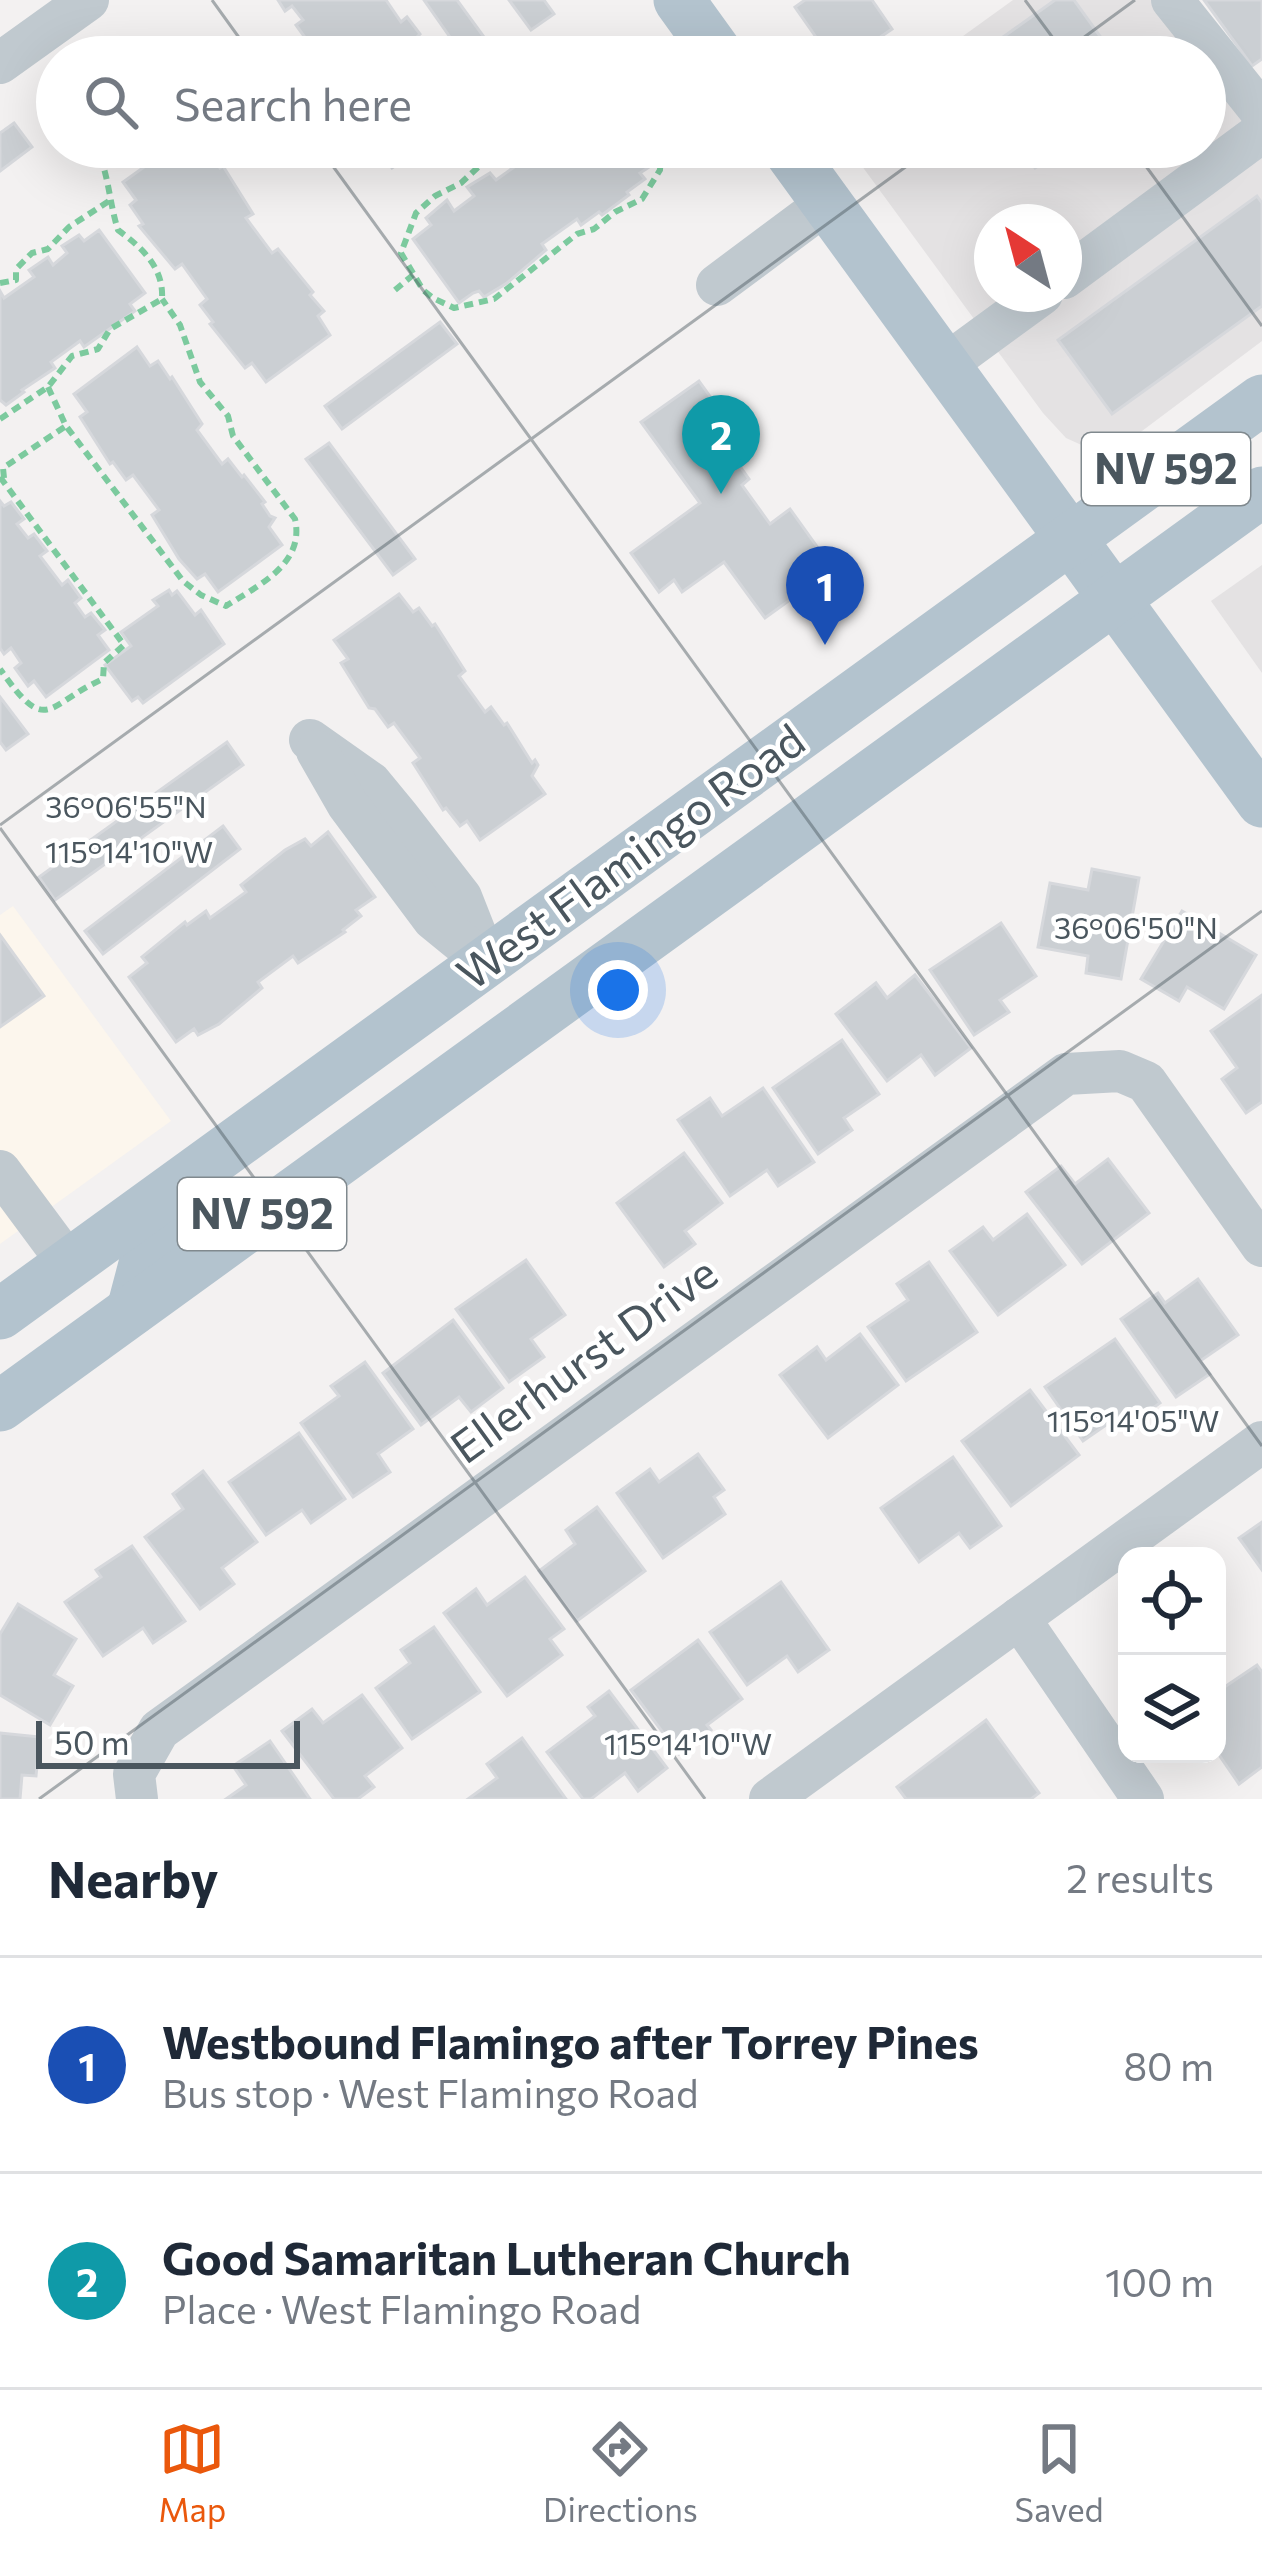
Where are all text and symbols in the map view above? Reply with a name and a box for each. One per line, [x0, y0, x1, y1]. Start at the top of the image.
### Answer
search box [36, 36, 1226, 168]
icon: search [78, 69, 144, 135]
text: Search here [174, 75, 412, 130]
north arrow [974, 204, 1082, 312]
pin: 2 [682, 395, 760, 494]
road number: NV 592 [1082, 433, 1250, 505]
pin: 1 [786, 546, 864, 645]
street label: West Flamingo Road [445, 711, 814, 999]
text: 36°06'55"N [45, 787, 207, 824]
text: 115°14'10"W [45, 832, 213, 869]
text: 36°06'50"N [1054, 908, 1218, 945]
your location [588, 960, 648, 1020]
road number: NV 592 [178, 1178, 346, 1250]
street label: Ellerhurst Drive [439, 1243, 726, 1473]
text: 115°14'05"W [1047, 1401, 1219, 1438]
map controls [1118, 1547, 1226, 1763]
button: locate [1118, 1547, 1226, 1655]
button: layers [1118, 1655, 1226, 1763]
scale bar [36, 1715, 300, 1768]
text: 50 m [54, 1721, 130, 1762]
text: 115°14'10"W [604, 1724, 772, 1761]
text: Nearby [48, 1846, 218, 1909]
text: 2 results [1066, 1853, 1214, 1901]
text: Westbound Flamingo after Torrey Pines [162, 2013, 979, 2068]
text: 1 [78, 2041, 96, 2089]
text: 80 m [1123, 2041, 1214, 2089]
text: Bus stop · West Flamingo Road [162, 2068, 698, 2116]
text: Good Samaritan Lutheran Church [162, 2229, 851, 2284]
text: 2 [76, 2257, 98, 2305]
text: 100 m [1105, 2257, 1214, 2305]
text: Place · West Flamingo Road [162, 2284, 641, 2332]
tab: Map [158, 2416, 226, 2529]
tab: Directions [543, 2416, 698, 2529]
tab: Saved [1015, 2416, 1104, 2529]

